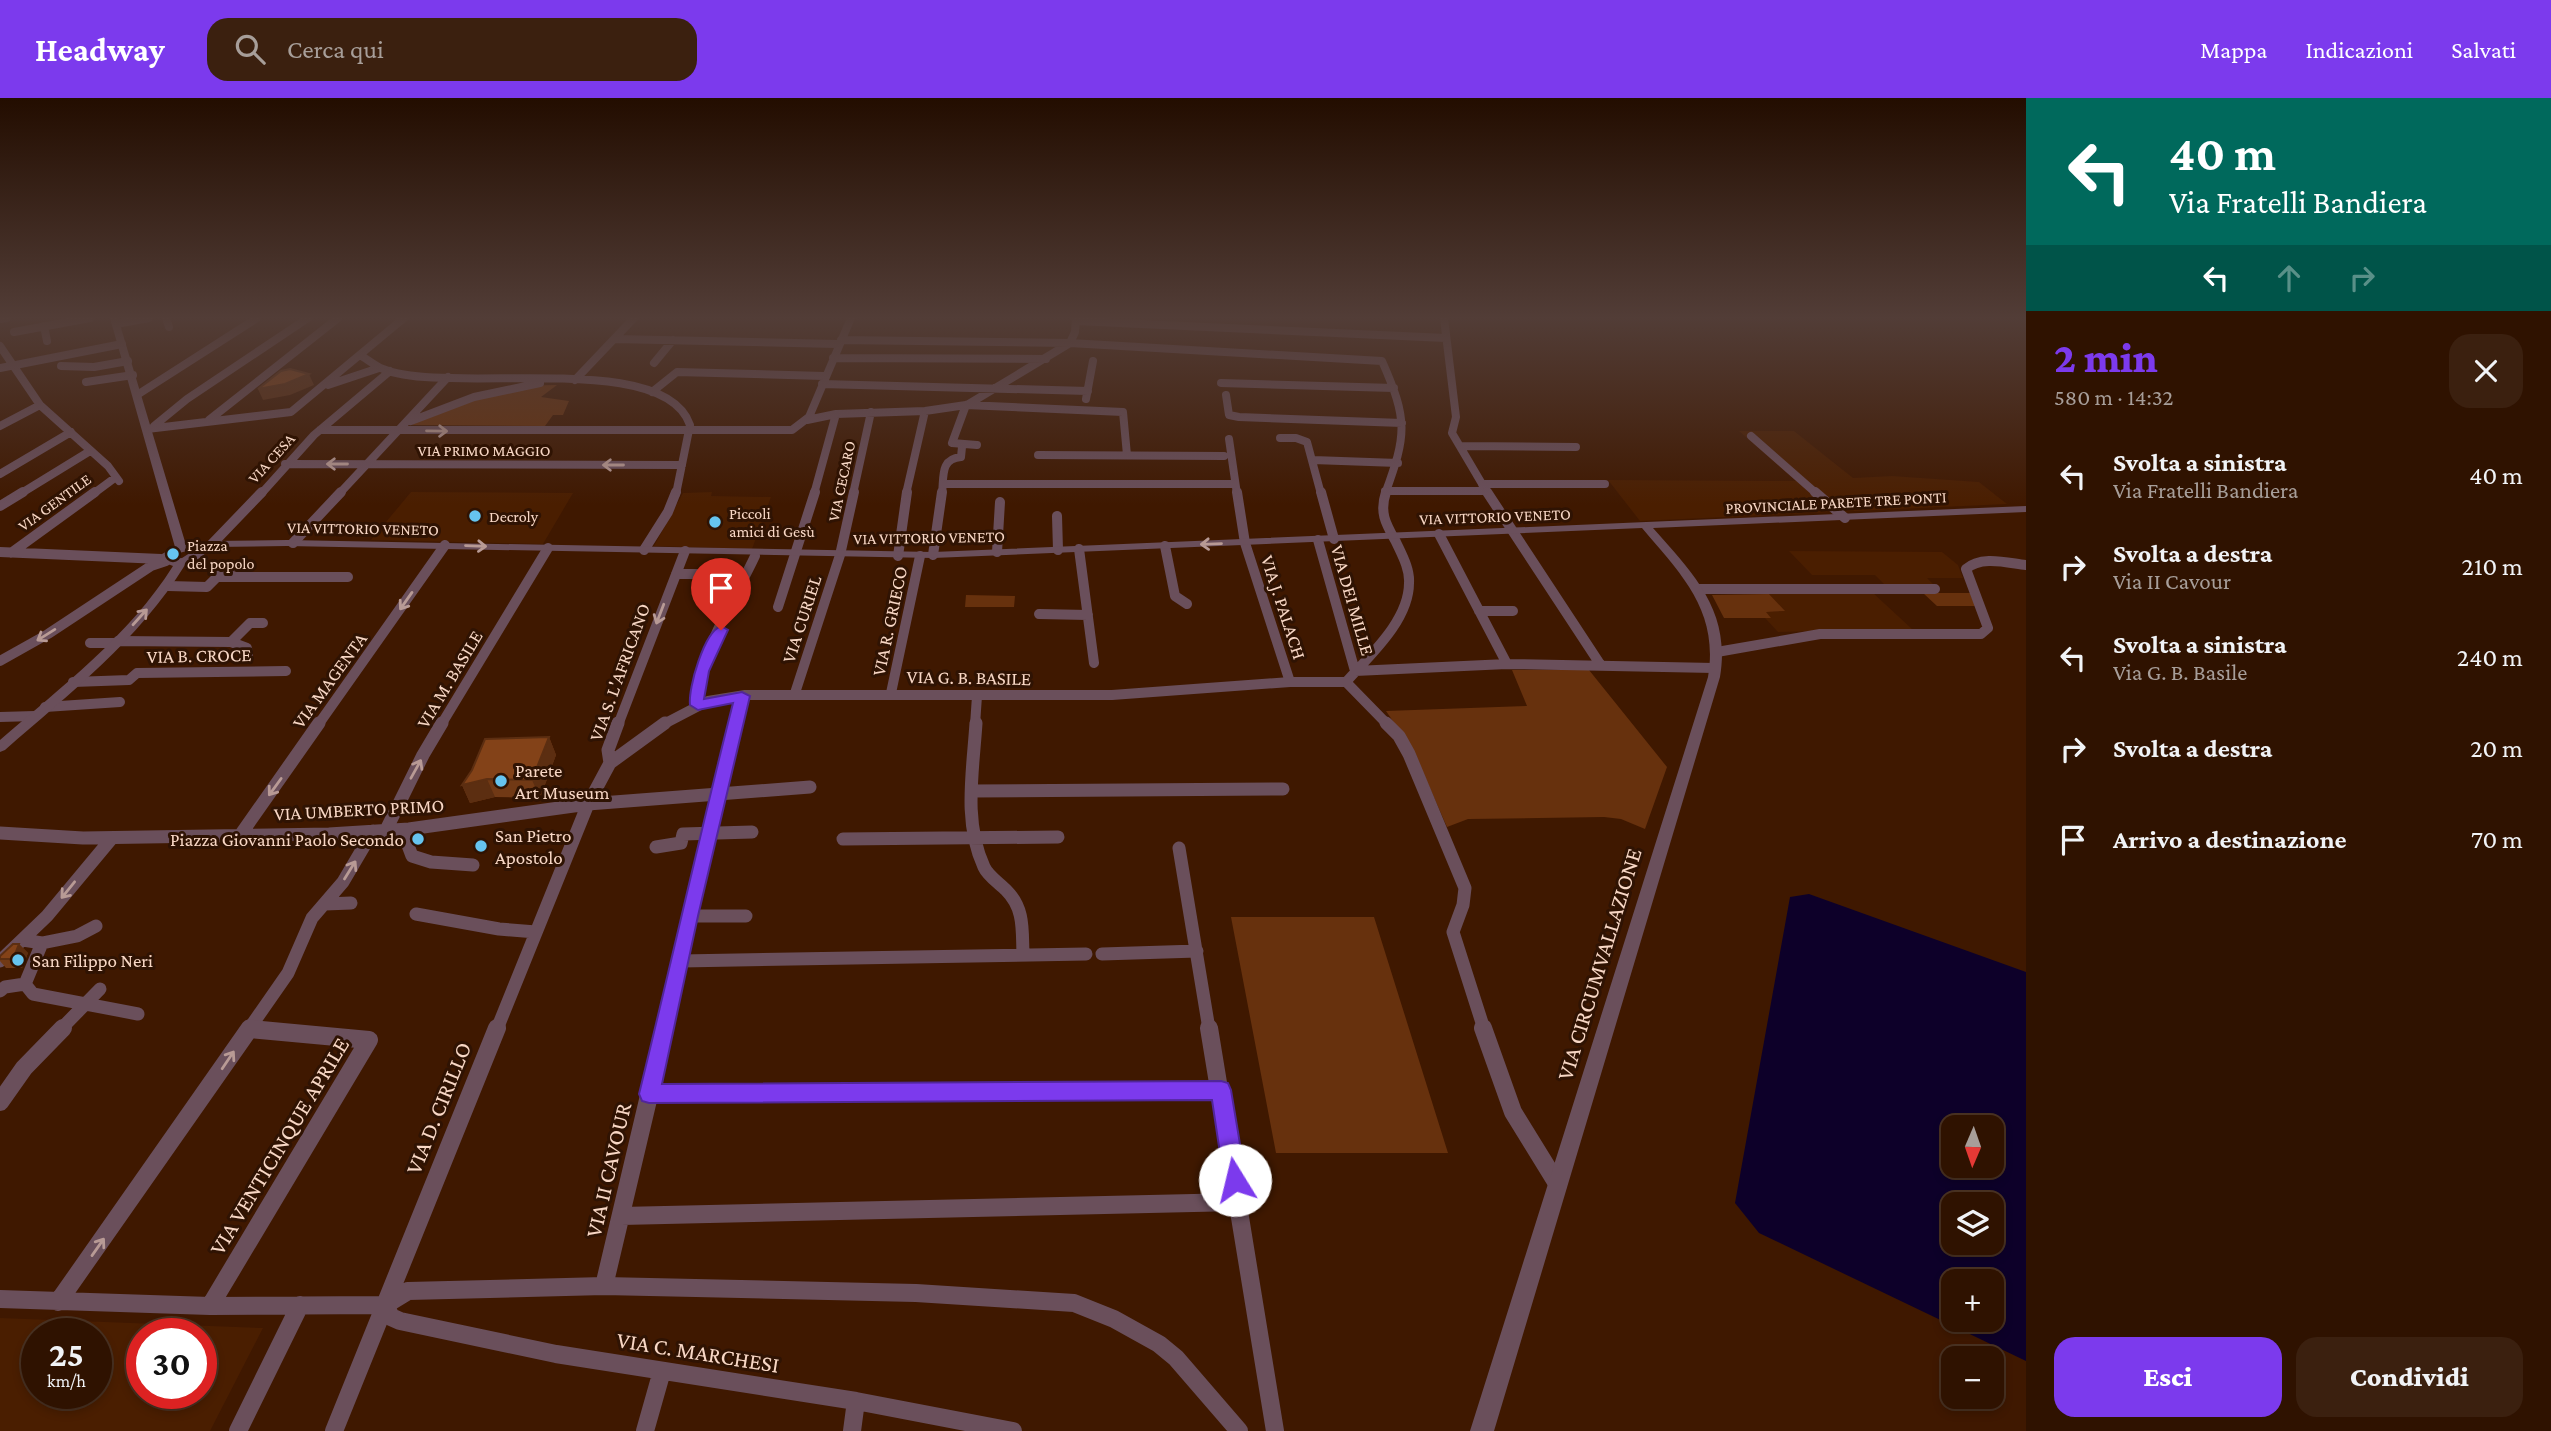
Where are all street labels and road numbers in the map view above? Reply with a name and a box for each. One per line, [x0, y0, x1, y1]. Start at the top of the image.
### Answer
street label: VIA CESA [245, 429, 299, 487]
street label: VIA CECARO [825, 439, 858, 523]
street label: VIA PRIMO MAGGIO [418, 442, 550, 459]
street label: VIA GENTILE [15, 470, 94, 534]
street label: PROVINCIALE PARETE TRE PONTI [1725, 488, 1947, 517]
street label: VIA VITTORIO VENETO [1419, 505, 1571, 528]
street label: VIA VITTORIO VENETO [287, 519, 439, 538]
street label: VIA VITTORIO VENETO [853, 528, 1005, 547]
street label: VIA DEI MILLE [1327, 542, 1378, 658]
street label: VIA J. PALACH [1257, 553, 1310, 662]
street label: VIA R. GRIECO [868, 564, 911, 678]
street label: VIA CURIEL [777, 572, 826, 665]
street label: VIA S. L'AFRICANO [585, 600, 654, 744]
street label: VIA M. BASILE [412, 627, 487, 732]
street label: VIA MAGENTA [288, 628, 371, 732]
street label: VIA B. CROCE [146, 644, 252, 667]
street label: VIA G. B. BASILE [907, 666, 1031, 689]
street label: VIA UMBERTO PRIMO [273, 795, 445, 824]
street label: VIA CIRCUMVALLAZIONE [1551, 845, 1647, 1083]
street label: VIA VENTICINQUE APRILE [204, 1033, 354, 1259]
street label: VIA D. CIRILLO [400, 1038, 476, 1178]
street label: VIA II CAVOUR [580, 1100, 636, 1240]
street label: VIA C. MARCHESI [615, 1326, 781, 1378]

